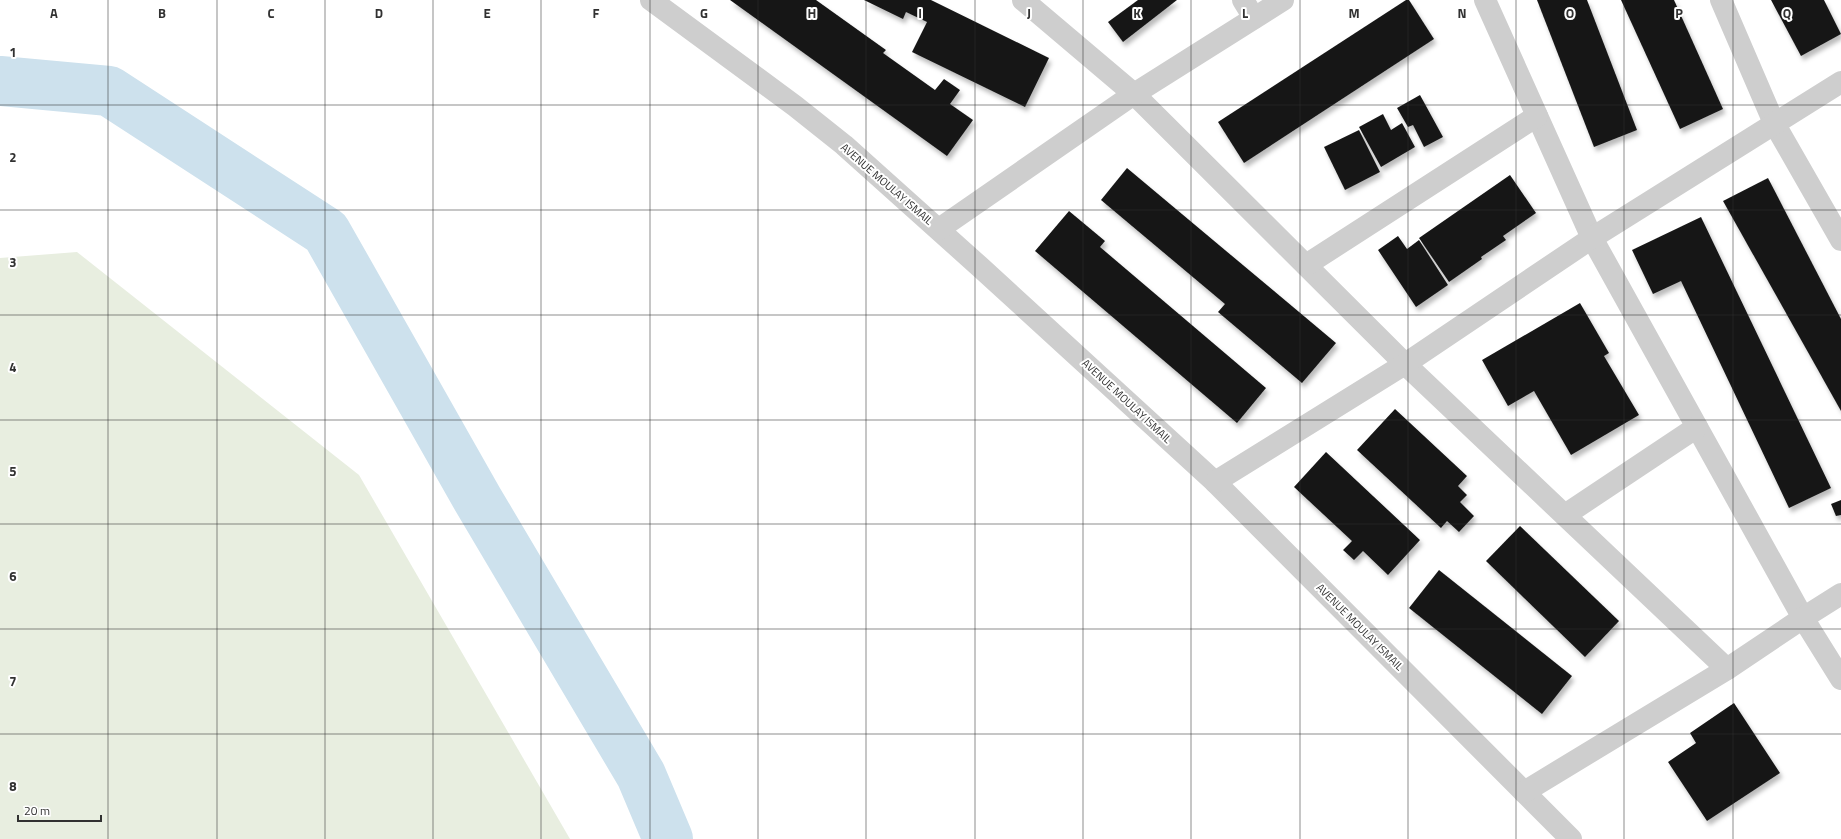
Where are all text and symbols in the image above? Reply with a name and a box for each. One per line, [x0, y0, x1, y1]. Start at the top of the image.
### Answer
text: A [50, 3, 58, 23]
text: B [158, 3, 166, 23]
text: C [267, 3, 275, 23]
text: D [375, 3, 383, 23]
text: E [483, 3, 491, 23]
text: F [593, 3, 600, 23]
text: G [700, 3, 708, 23]
text: H [808, 3, 816, 23]
text: I [918, 3, 922, 23]
text: J [1027, 3, 1031, 23]
text: K [1133, 3, 1141, 23]
text: L [1242, 3, 1248, 23]
text: M [1348, 3, 1360, 23]
text: N [1457, 3, 1467, 23]
text: O [1566, 3, 1574, 23]
text: P [1675, 3, 1683, 23]
text: Q [1783, 3, 1791, 23]
text: 1 [9, 42, 17, 62]
street label: AVENUE MOULAY ISMAIL [837, 139, 937, 229]
text: 2 [9, 147, 17, 167]
text: 3 [9, 252, 17, 272]
street label: AVENUE MOULAY ISMAIL [1079, 355, 1176, 447]
text: 4 [9, 357, 17, 377]
text: 5 [9, 461, 17, 481]
text: 6 [9, 566, 17, 586]
street label: AVENUE MOULAY ISMAIL [1313, 580, 1408, 675]
text: 7 [9, 671, 17, 691]
text: 8 [9, 776, 17, 796]
scale bar [18, 797, 101, 823]
text: 20 m [24, 801, 50, 820]

